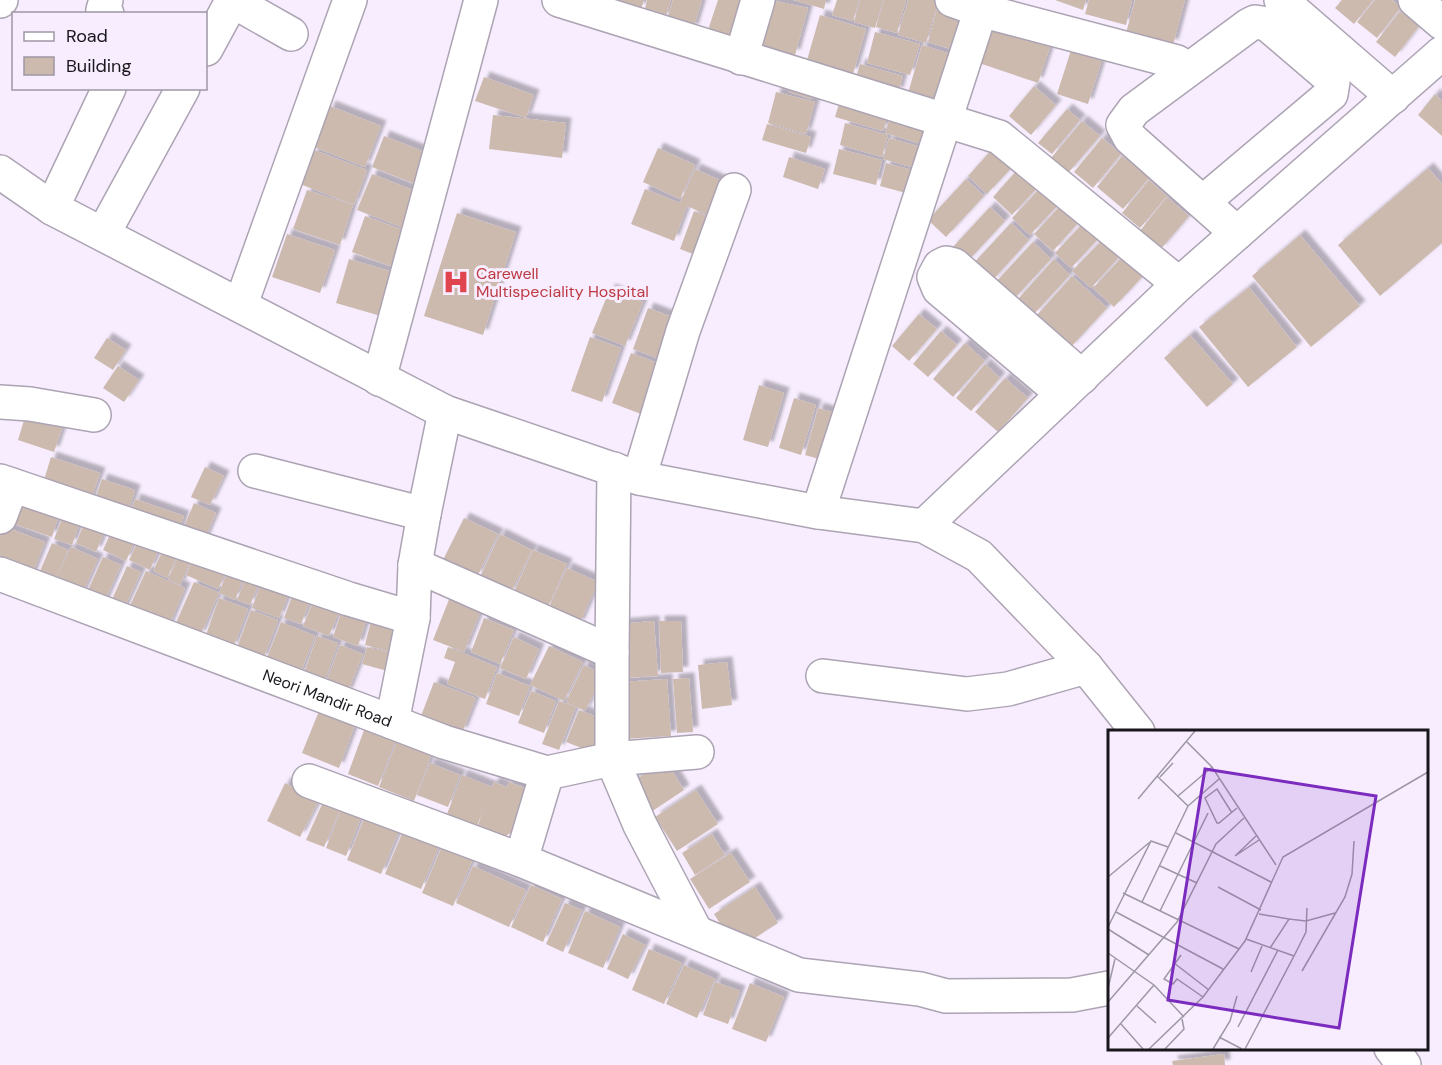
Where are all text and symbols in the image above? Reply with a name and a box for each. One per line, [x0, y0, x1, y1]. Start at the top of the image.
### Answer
legend [12, 12, 207, 90]
text: Road [66, 24, 108, 48]
text: Building [66, 54, 131, 78]
place label: Carewell Multispeciality Hospital [476, 263, 649, 302]
hospital icon: Carewell Multispeciality Hospital [441, 267, 471, 297]
street label: Neori Mandir Road [260, 664, 395, 732]
inset map [1108, 730, 1427, 1050]

